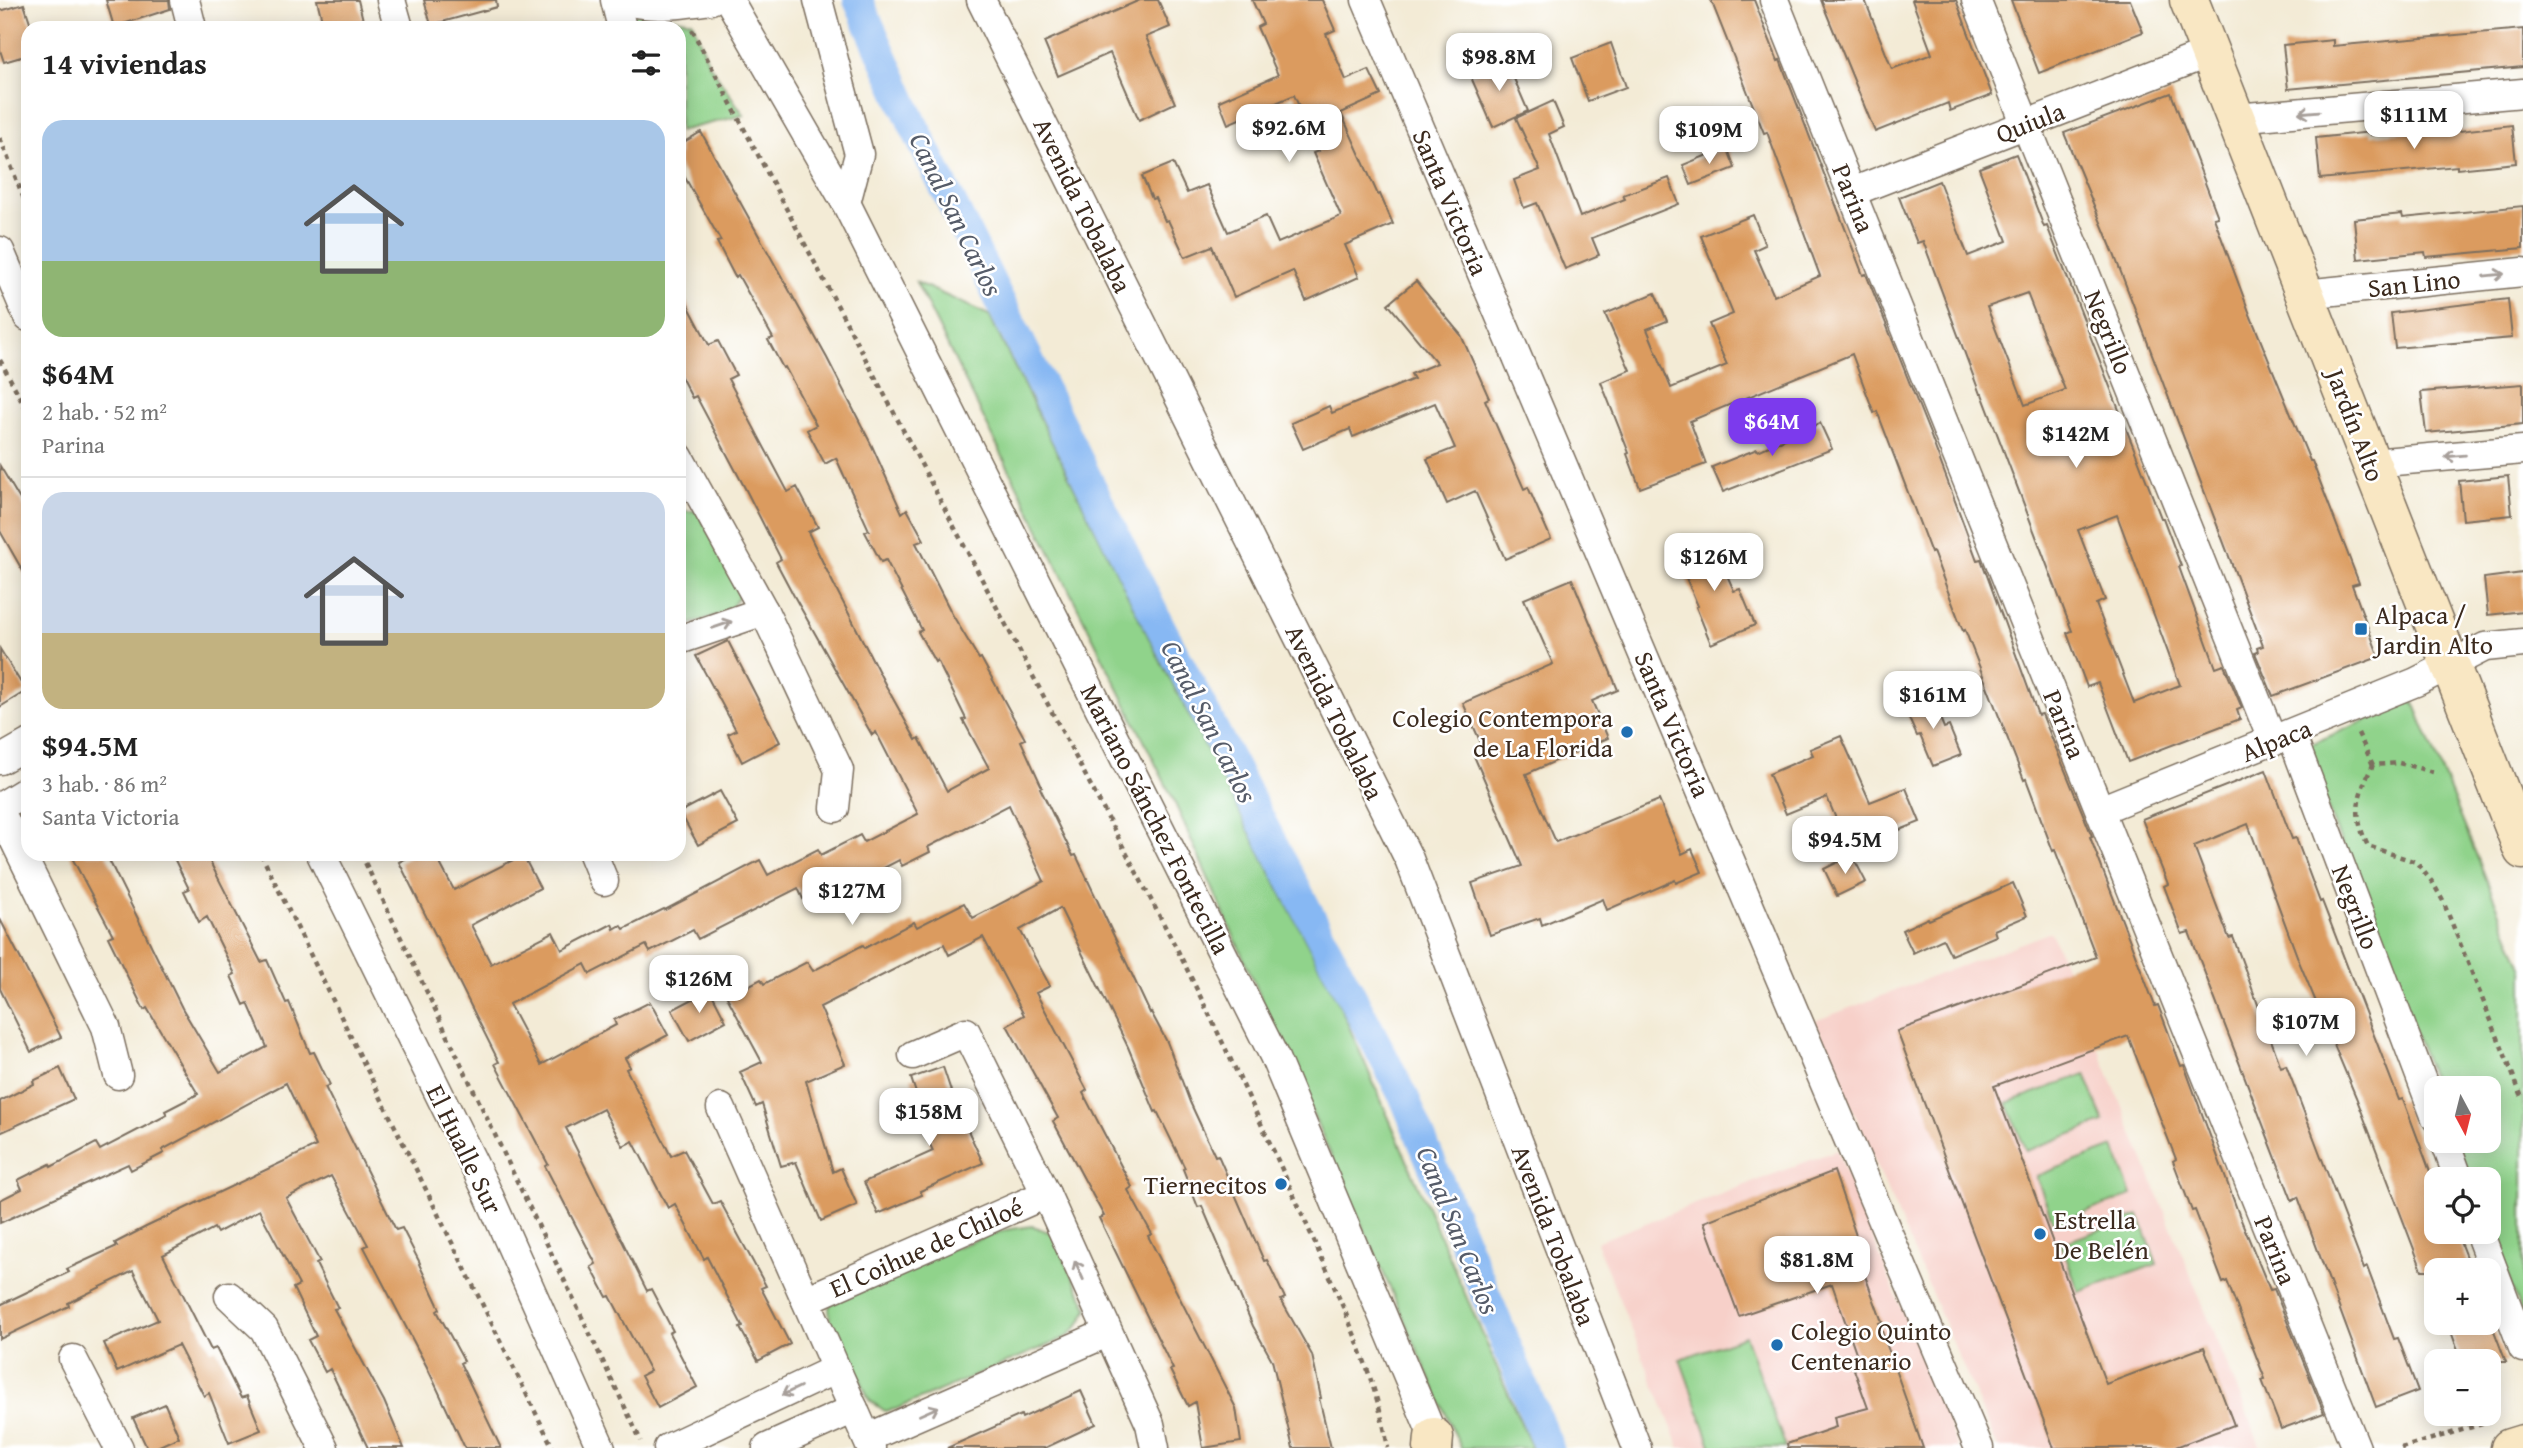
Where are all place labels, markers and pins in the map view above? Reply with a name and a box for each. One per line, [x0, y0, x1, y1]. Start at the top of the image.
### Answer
pin: $98.8M [1442, 34, 1556, 93]
pin: $111M [2365, 92, 2463, 151]
pin: $92.6M [1232, 104, 1346, 164]
pin: $109M [1660, 106, 1758, 166]
pin: $64M [1731, 398, 1813, 458]
pin: $142M [2027, 410, 2125, 470]
pin: $126M [1665, 534, 1763, 593]
place label: Alpaca / Jardin Alto [2372, 595, 2493, 664]
marker: Alpaca / Jardin Alto [2353, 621, 2369, 637]
pin: $161M [1884, 672, 1982, 731]
place label: Colegio Contempora de La Florida [1392, 698, 1614, 767]
marker: Colegio Contempora de La Florida [1619, 724, 1635, 740]
pin: $94.5M [1788, 816, 1902, 876]
pin: $127M [803, 867, 901, 927]
pin: $126M [650, 956, 748, 1015]
pin: $107M [2257, 998, 2355, 1058]
pin: $158M [880, 1088, 978, 1148]
place label: Tiernecitos [1144, 1165, 1267, 1204]
marker: Tiernecitos [1273, 1176, 1289, 1192]
place label: Estrella De Belén [2054, 1200, 2149, 1269]
marker: Estrella De Belén [2032, 1226, 2048, 1242]
pin: $81.8M [1760, 1236, 1874, 1296]
place label: Colegio Quinto Centenario [1791, 1311, 1951, 1380]
marker: Colegio Quinto Centenario [1769, 1337, 1785, 1353]

